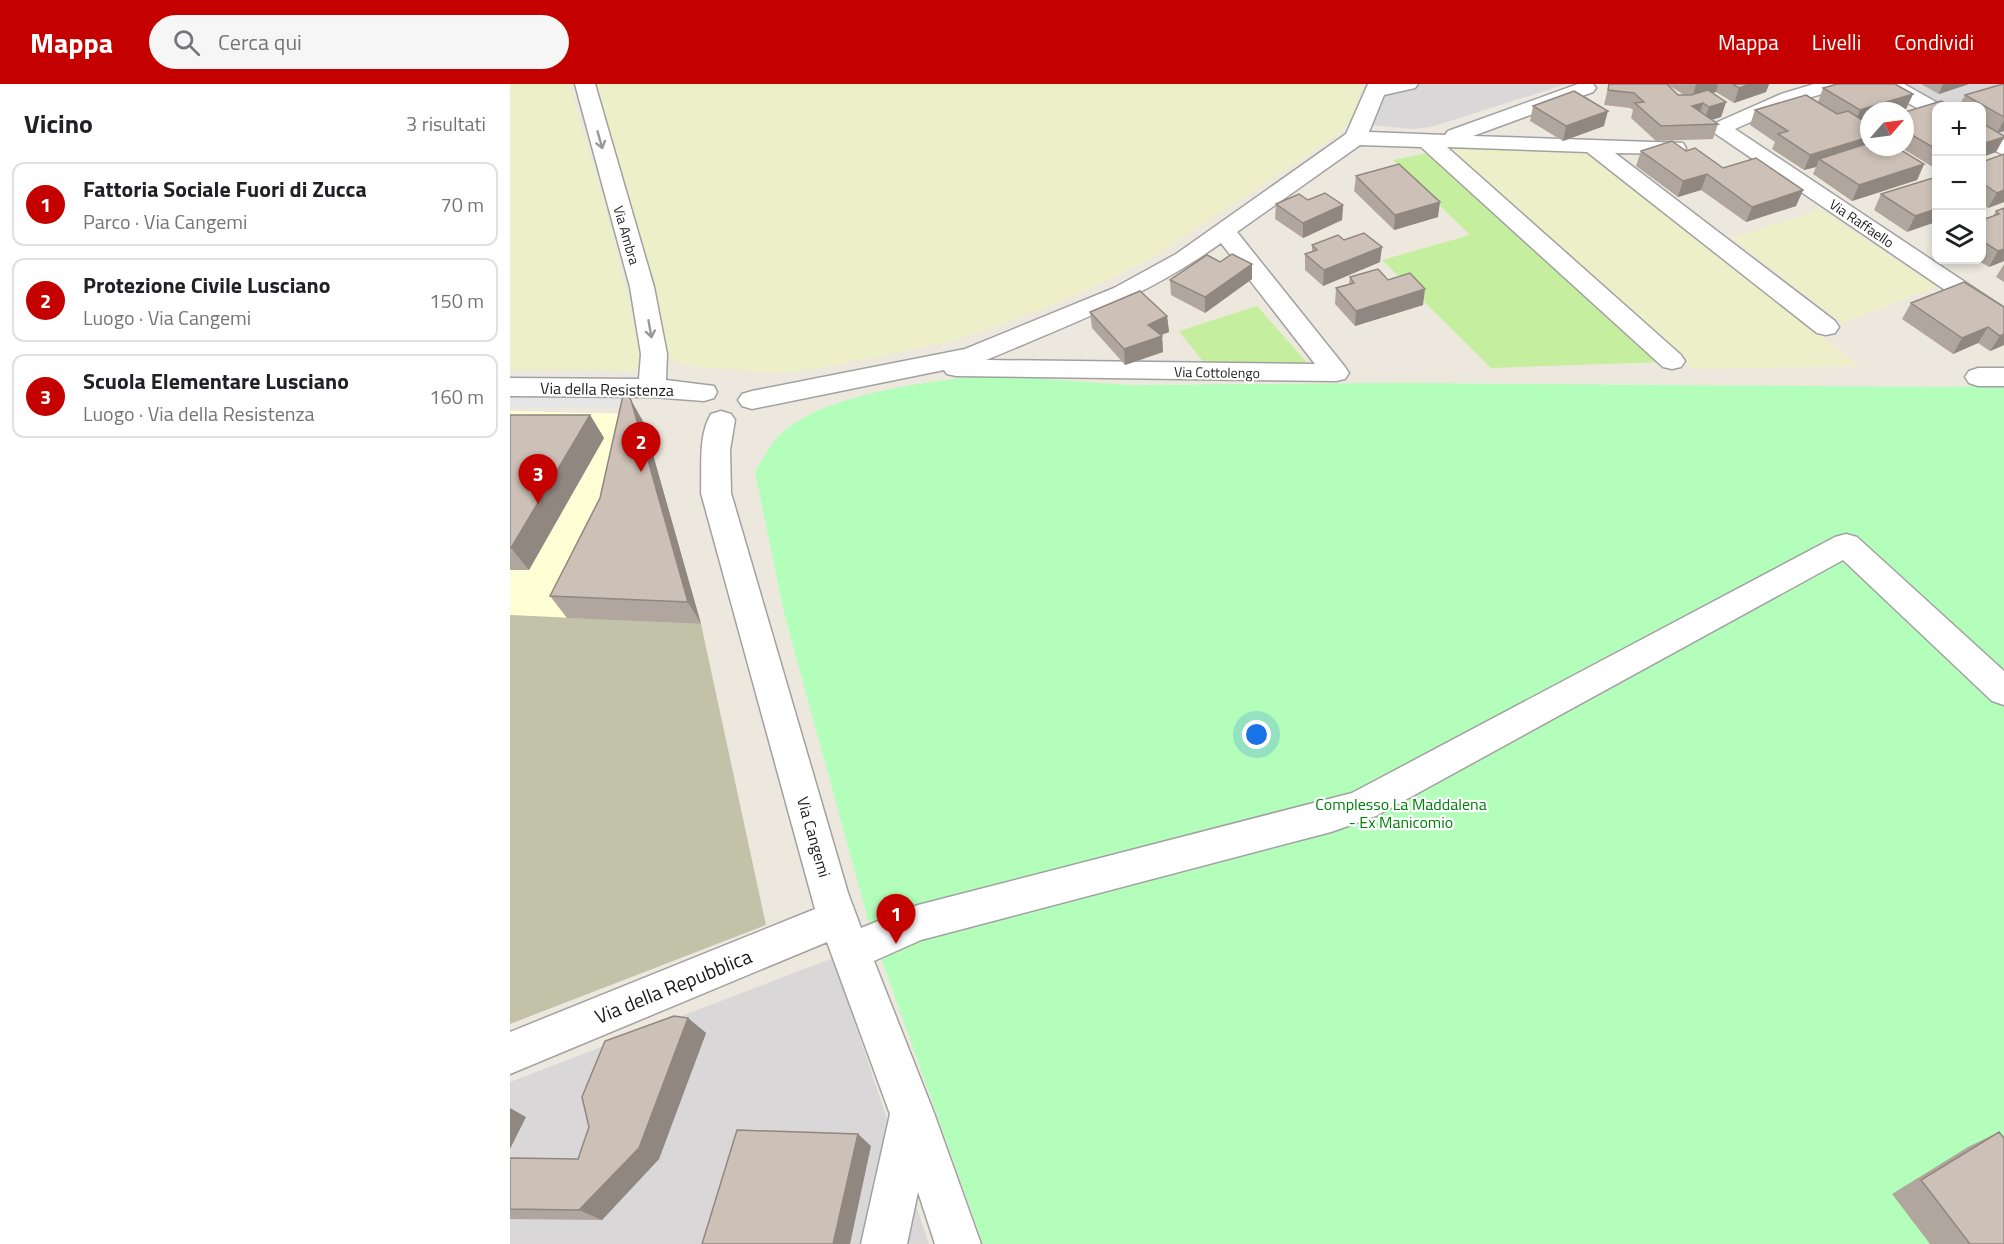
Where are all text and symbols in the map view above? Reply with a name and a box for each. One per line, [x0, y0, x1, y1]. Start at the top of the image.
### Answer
search box [149, 15, 569, 69]
text: Mappa [30, 21, 113, 64]
text: Cerca qui [218, 25, 302, 59]
icon: search [170, 26, 203, 59]
text: Mappa [1718, 26, 1779, 58]
text: Livelli [1812, 26, 1861, 58]
text: Condividi [1894, 26, 1974, 58]
north arrow [1860, 102, 1914, 156]
map controls [1932, 102, 1986, 264]
button: + [1932, 102, 1986, 156]
text: Vicino [24, 104, 93, 143]
text: 3 risultati [406, 108, 486, 139]
one-way arrow [595, 130, 607, 149]
button: − [1932, 156, 1986, 210]
text: Fattoria Sociale Fuori di Zucca [83, 172, 367, 206]
text: 1 [40, 189, 51, 220]
text: 70 m [440, 189, 484, 220]
street label: Via Raffaello [1825, 194, 1899, 252]
street label: Via Ambra [609, 203, 645, 267]
text: Parco · Via Cangemi [83, 206, 247, 237]
button: layers [1932, 210, 1986, 264]
text: Protezione Civile Lusciano [83, 268, 330, 302]
text: 2 [40, 285, 51, 316]
text: 150 m [429, 285, 484, 316]
text: Luogo · Via Cangemi [83, 302, 251, 333]
one-way arrow [645, 318, 656, 338]
street label: Via Cottolengo [1174, 361, 1260, 383]
text: Scuola Elementare Lusciano [83, 364, 349, 398]
street label: Via della Resistenza [540, 376, 674, 402]
text: 3 [40, 381, 51, 412]
text: 160 m [429, 381, 484, 412]
text: Luogo · Via della Resistenza [83, 398, 315, 429]
pin: 2 [622, 422, 660, 472]
pin: 3 [519, 454, 558, 504]
your location [1242, 720, 1271, 749]
park label: Complesso La Maddalena - Ex Manicomio [1315, 792, 1487, 834]
street label: Via Cangemi [791, 794, 837, 880]
pin: 1 [876, 894, 916, 944]
street label: Via della Repubblica [590, 940, 756, 1032]

